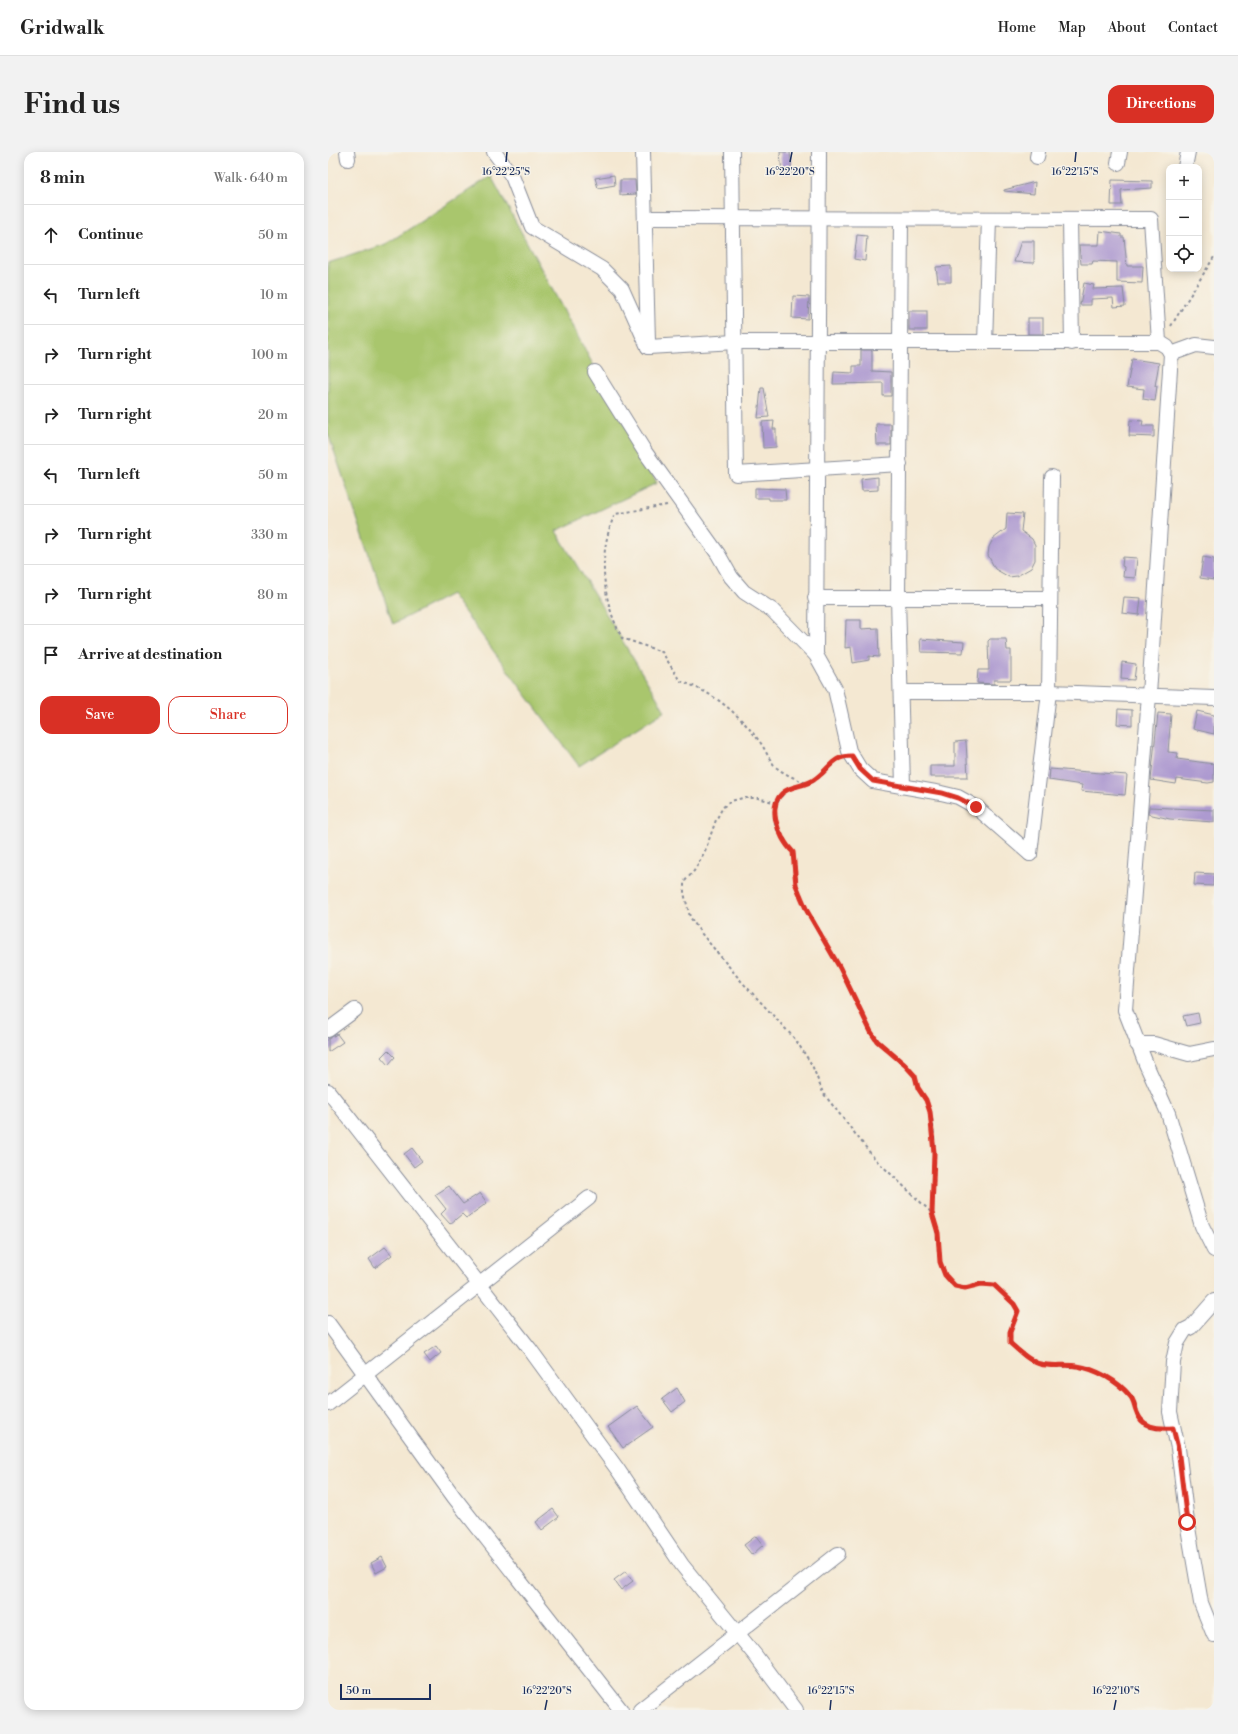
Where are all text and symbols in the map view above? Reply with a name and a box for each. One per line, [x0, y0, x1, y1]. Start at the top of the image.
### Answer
text: Gridwalk [20, 16, 104, 40]
text: Home [998, 19, 1036, 37]
text: Map [1058, 19, 1086, 37]
text: About [1108, 19, 1146, 37]
text: Contact [1168, 19, 1218, 37]
button: Directions [1108, 85, 1214, 123]
text: Find us [24, 87, 120, 122]
map controls [1166, 164, 1202, 272]
button: + [1166, 164, 1202, 200]
text: 16°22'25"S [482, 166, 530, 178]
text: 16°22'20"S [765, 166, 815, 178]
text: 16°22'15"S [1052, 166, 1099, 178]
text: 8 min [40, 167, 85, 189]
text: Walk · 640 m [214, 170, 288, 186]
button: − [1166, 200, 1202, 236]
icon: ahead [40, 224, 62, 246]
text: Continue [78, 225, 143, 244]
text: 50 m [258, 227, 288, 243]
button: locate [1166, 236, 1202, 272]
icon: left [40, 284, 62, 306]
text: Turn left [78, 285, 140, 304]
text: 10 m [260, 287, 288, 303]
icon: right [40, 344, 62, 366]
text: Turn right [78, 345, 152, 364]
text: 100 m [252, 347, 288, 363]
icon: right [40, 404, 62, 426]
text: Turn right [78, 405, 152, 424]
text: 20 m [258, 407, 288, 423]
icon: left [40, 464, 62, 486]
text: Turn left [78, 465, 140, 484]
text: 50 m [258, 467, 288, 483]
icon: right [40, 524, 62, 546]
text: Turn right [78, 525, 152, 544]
text: 330 m [251, 527, 288, 543]
icon: right [40, 584, 62, 606]
text: Turn right [78, 585, 152, 604]
text: 80 m [257, 587, 288, 603]
icon: arrive [40, 644, 62, 666]
text: Arrive at destination [78, 645, 222, 664]
button: Save [40, 696, 160, 734]
button: Share [168, 696, 288, 734]
route end [967, 798, 985, 816]
route start [1178, 1513, 1196, 1531]
scale bar [340, 1682, 431, 1701]
text: 50 m [346, 1684, 371, 1698]
text: 16°22'20"S [522, 1685, 572, 1697]
text: 16°22'15"S [808, 1685, 855, 1697]
text: 16°22'10"S [1092, 1685, 1140, 1697]

